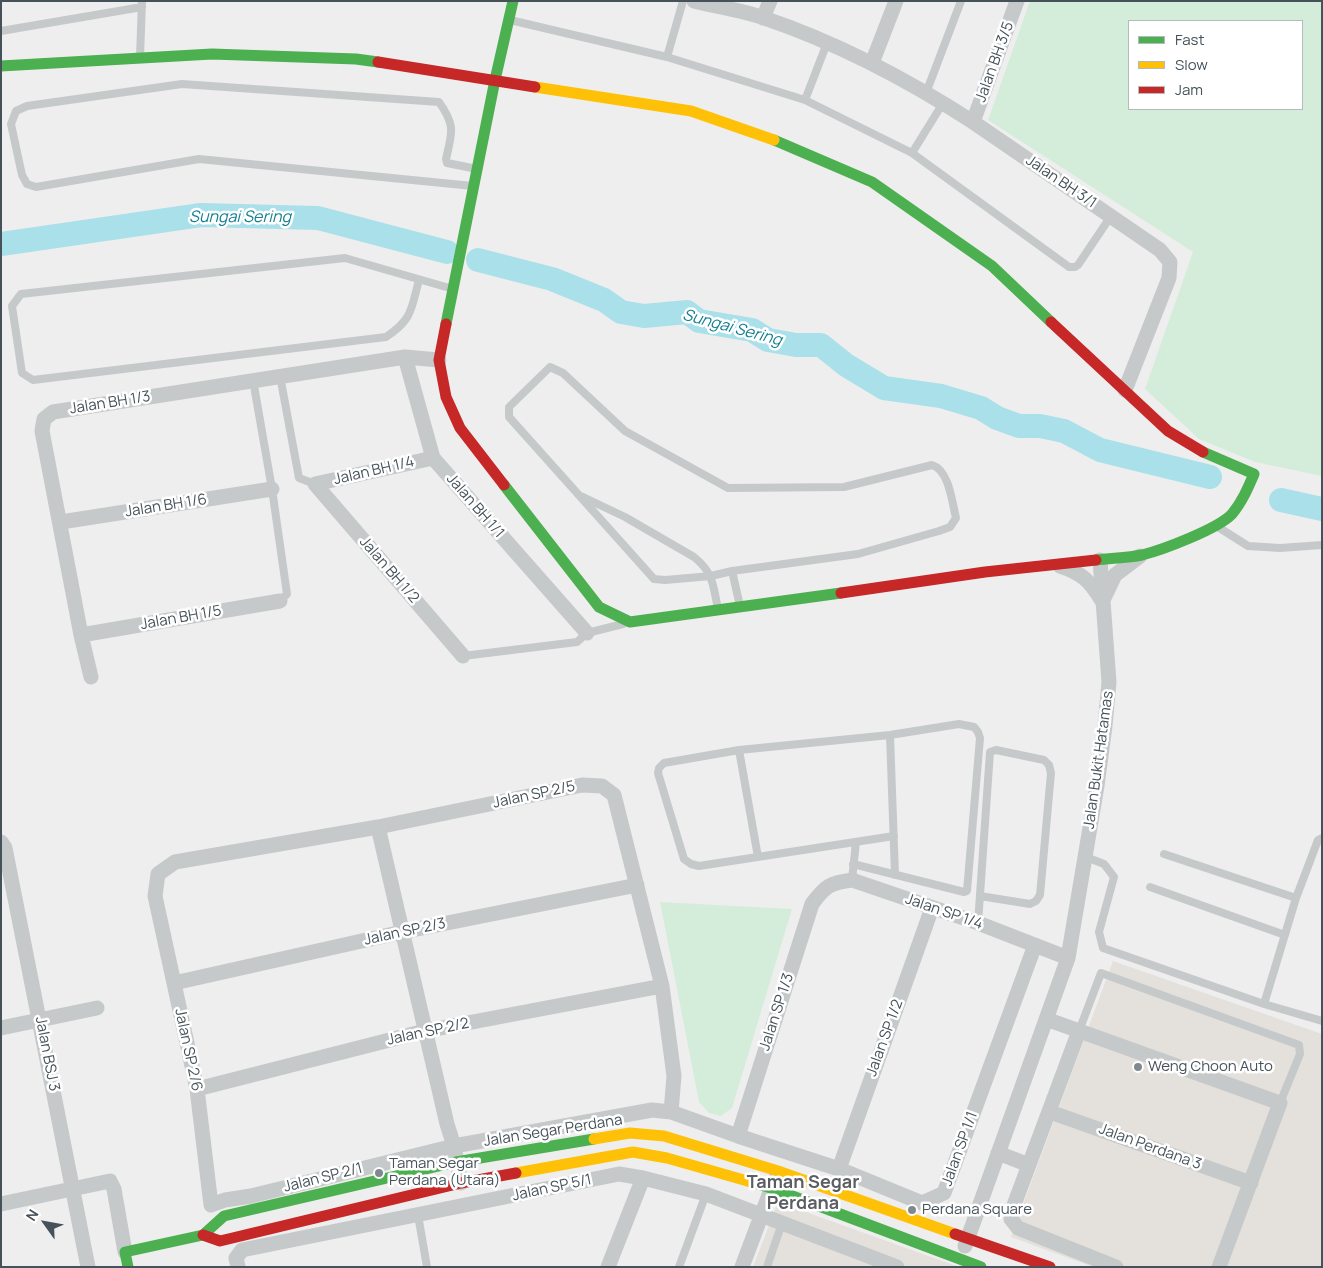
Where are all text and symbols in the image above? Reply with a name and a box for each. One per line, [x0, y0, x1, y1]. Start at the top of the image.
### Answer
street label: Jalan BH 3/5 [972, 19, 1018, 105]
legend [1128, 20, 1303, 110]
text: Fast [1175, 29, 1204, 50]
text: Slow [1175, 54, 1208, 75]
text: Jam [1175, 79, 1203, 100]
street label: Jalan BH 3/1 [1022, 152, 1100, 212]
water label: Sungai Sering [189, 208, 291, 228]
water label: Sungai Sering [680, 306, 784, 350]
street label: Jalan BH 1/3 [68, 388, 152, 418]
street label: Jalan BH 1/4 [332, 453, 416, 489]
street label: Jalan BH 1/1 [442, 470, 508, 542]
street label: Jalan BH 1/6 [124, 491, 208, 521]
street label: Jalan BH 1/2 [355, 533, 423, 607]
street label: Jalan BH 1/5 [139, 602, 223, 634]
street label: Jalan Bukit Hatamas [1080, 690, 1118, 830]
street label: Jalan SP 2/5 [491, 778, 577, 812]
street label: Jalan SP 1/4 [903, 890, 985, 934]
street label: Jalan SP 2/3 [363, 915, 447, 949]
street label: Jalan SP 1/3 [756, 971, 798, 1053]
street label: Jalan SP 1/2 [863, 997, 907, 1079]
street label: Jalan SP 2/6 [170, 1007, 206, 1093]
street label: Jalan BSJ 3 [31, 1015, 63, 1093]
street label: Jalan SP 2/2 [385, 1015, 471, 1049]
place label: Weng Choon Auto [1148, 1058, 1273, 1076]
marker: Weng Choon Auto [1132, 1061, 1144, 1073]
street label: Jalan SP 1/1 [938, 1109, 982, 1189]
street label: Jalan Segar Perdana [482, 1111, 624, 1151]
street label: Jalan Perdana 3 [1096, 1120, 1204, 1174]
place label: Taman Segar Perdana (Utara) [389, 1155, 500, 1190]
street label: Jalan SP 2/1 [282, 1160, 364, 1196]
marker: Taman Segar Perdana (Utara) [373, 1167, 385, 1179]
street label: Jalan SP 5/1 [511, 1171, 593, 1205]
district label: Taman Segar Perdana [747, 1172, 859, 1214]
north arrow [20, 1198, 70, 1248]
place label: Perdana Square [922, 1201, 1032, 1219]
marker: Perdana Square [906, 1204, 918, 1216]
text: N [21, 1205, 43, 1224]

